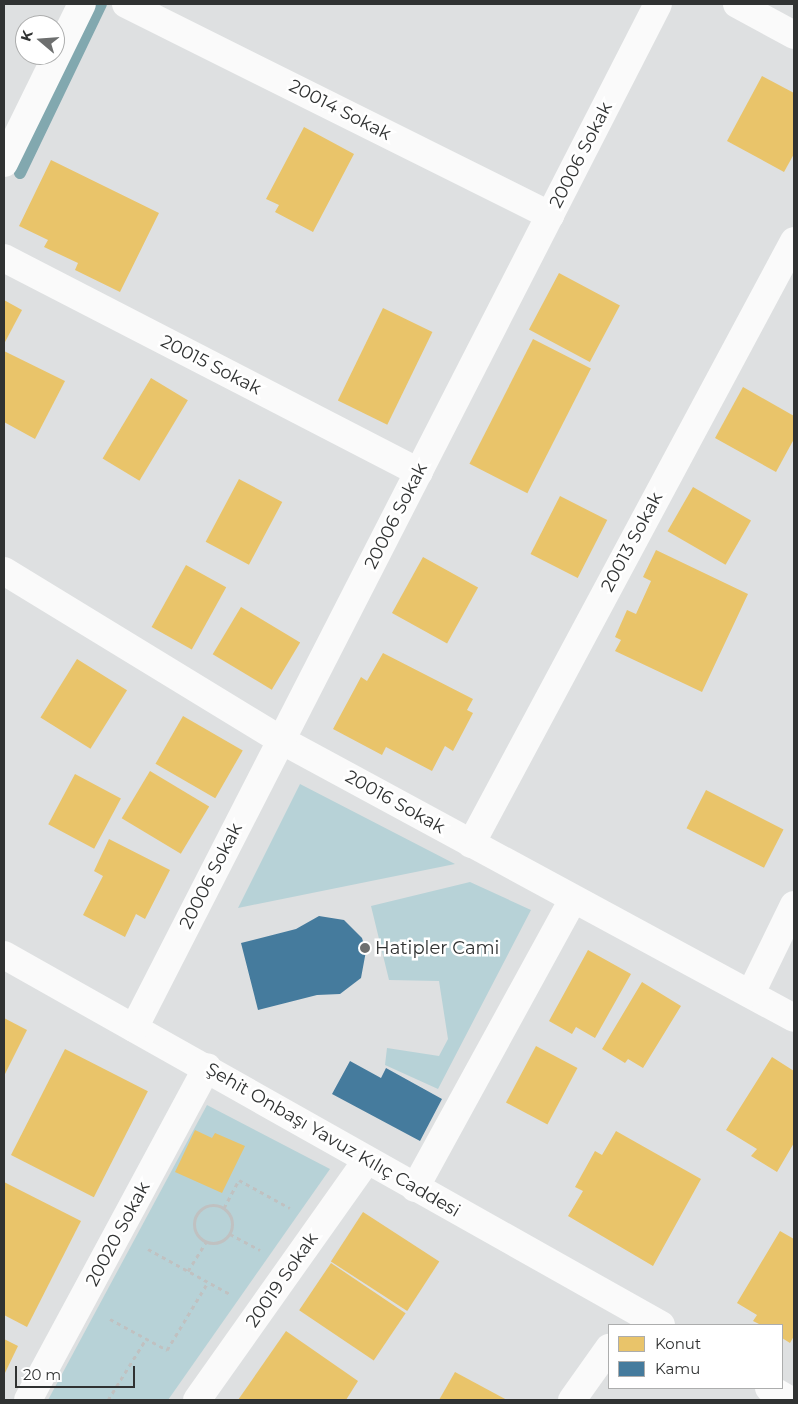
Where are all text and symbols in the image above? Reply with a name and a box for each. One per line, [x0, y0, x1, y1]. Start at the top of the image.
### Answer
north arrow [15, 15, 65, 65]
text: K [17, 28, 37, 43]
street label: 20014 Sokak [285, 75, 395, 145]
street label: 20006 Sokak [545, 98, 617, 212]
street label: 20015 Sokak [157, 330, 265, 400]
street label: 20006 Sokak [360, 459, 432, 573]
street label: 20013 Sokak [597, 488, 667, 596]
street label: 20016 Sokak [341, 766, 449, 838]
street label: 20006 Sokak [175, 819, 247, 933]
place label: Hatipler Cami [375, 937, 499, 959]
marker: Hatipler Cami [359, 942, 371, 954]
street label: Şehit Onbaşı Yavuz Kılıç Caddesi [202, 1058, 464, 1222]
street label: 20020 Sokak [81, 1178, 155, 1290]
street label: 20019 Sokak [241, 1229, 323, 1331]
legend [608, 1324, 783, 1389]
text: Konut [655, 1334, 701, 1353]
scale bar [18, 1356, 138, 1388]
text: Kamu [655, 1359, 700, 1378]
text: 20 m [23, 1365, 61, 1384]

